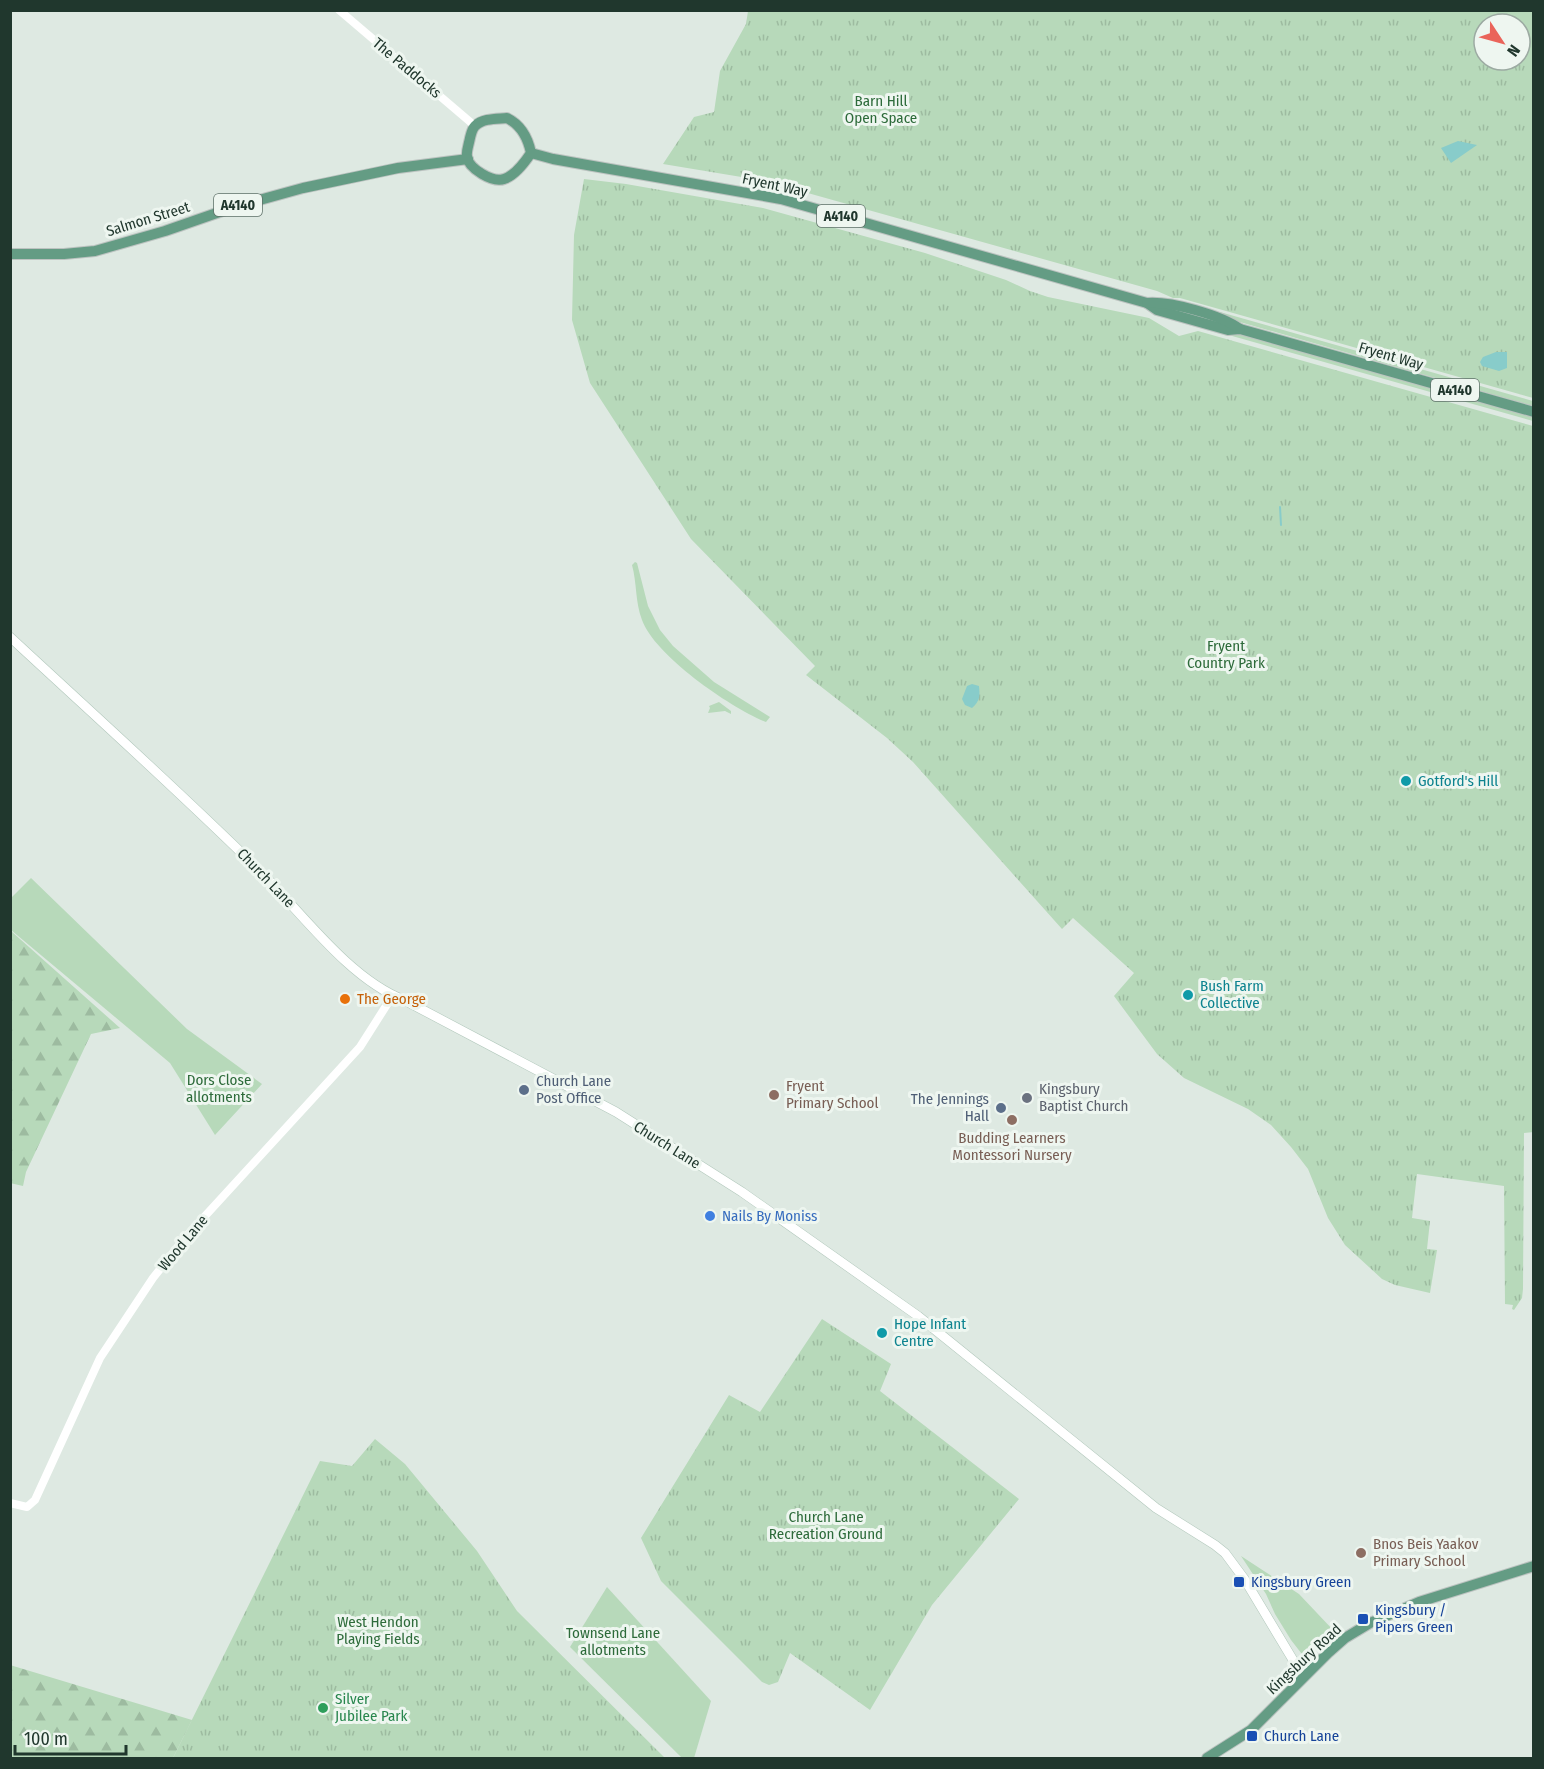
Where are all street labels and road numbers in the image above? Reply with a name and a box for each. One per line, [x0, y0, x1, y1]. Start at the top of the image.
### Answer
street label: The Paddocks [369, 34, 445, 102]
street label: Fryent Way [741, 169, 810, 201]
road number: A4140 [214, 194, 262, 216]
street label: Salmon Street [104, 198, 192, 240]
road number: A4140 [817, 205, 865, 227]
street label: Fryent Way [1357, 338, 1426, 374]
road number: A4140 [1431, 379, 1479, 401]
street label: Church Lane [233, 845, 299, 911]
street label: Church Lane [630, 1117, 704, 1173]
street label: Wood Lane [154, 1211, 212, 1275]
street label: Kingsbury Road [1263, 1620, 1345, 1698]

